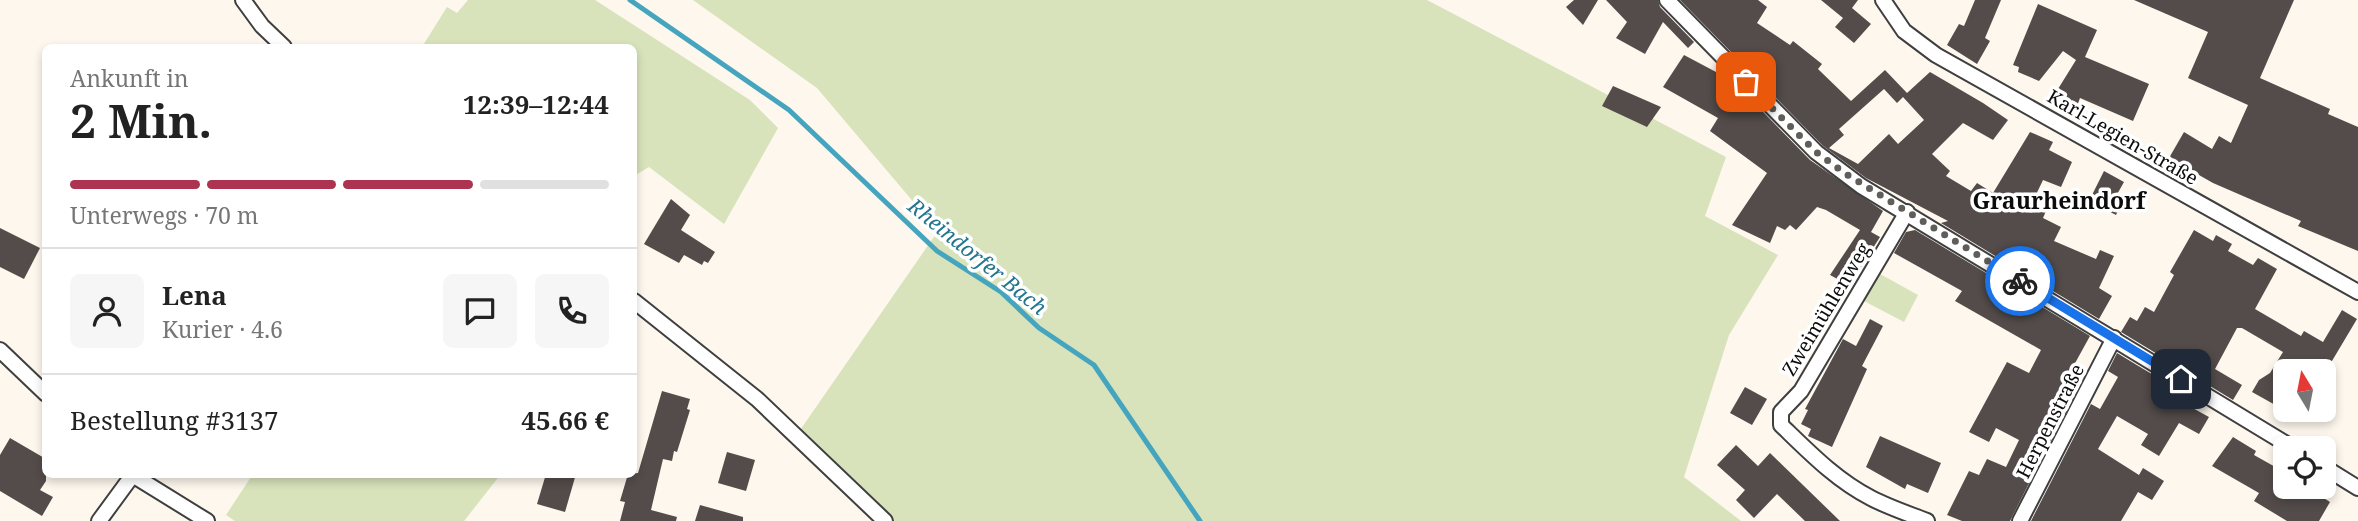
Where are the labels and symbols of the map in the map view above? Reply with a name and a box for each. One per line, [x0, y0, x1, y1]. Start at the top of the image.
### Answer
pin [1716, 52, 1776, 112]
street label: Karl-Legien-Straße [2043, 83, 2203, 191]
district label: Graurheindorf [1973, 184, 2147, 216]
water label: Rheindorfer Bach [902, 191, 1053, 321]
street label: Zweimühlenweg [1776, 238, 1876, 380]
courier [1985, 246, 2055, 316]
pin [2151, 349, 2211, 409]
street label: Herpenstraße [2010, 359, 2090, 483]
north arrow [2273, 359, 2336, 422]

